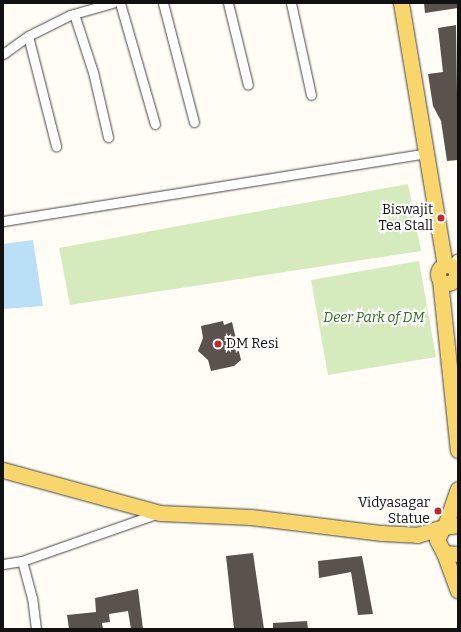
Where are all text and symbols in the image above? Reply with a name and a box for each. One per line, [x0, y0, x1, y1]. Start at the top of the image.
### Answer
place label: Biswajit Tea Stall [379, 202, 433, 234]
marker: Biswajit Tea Stall [436, 213, 446, 223]
park label: Deer Park of DM [323, 310, 425, 326]
place label: DM Resi [226, 336, 279, 352]
marker: DM Resi [213, 339, 223, 349]
place label: Vidyasagar Statue [358, 495, 430, 528]
marker: Vidyasagar Statue [433, 506, 443, 516]

